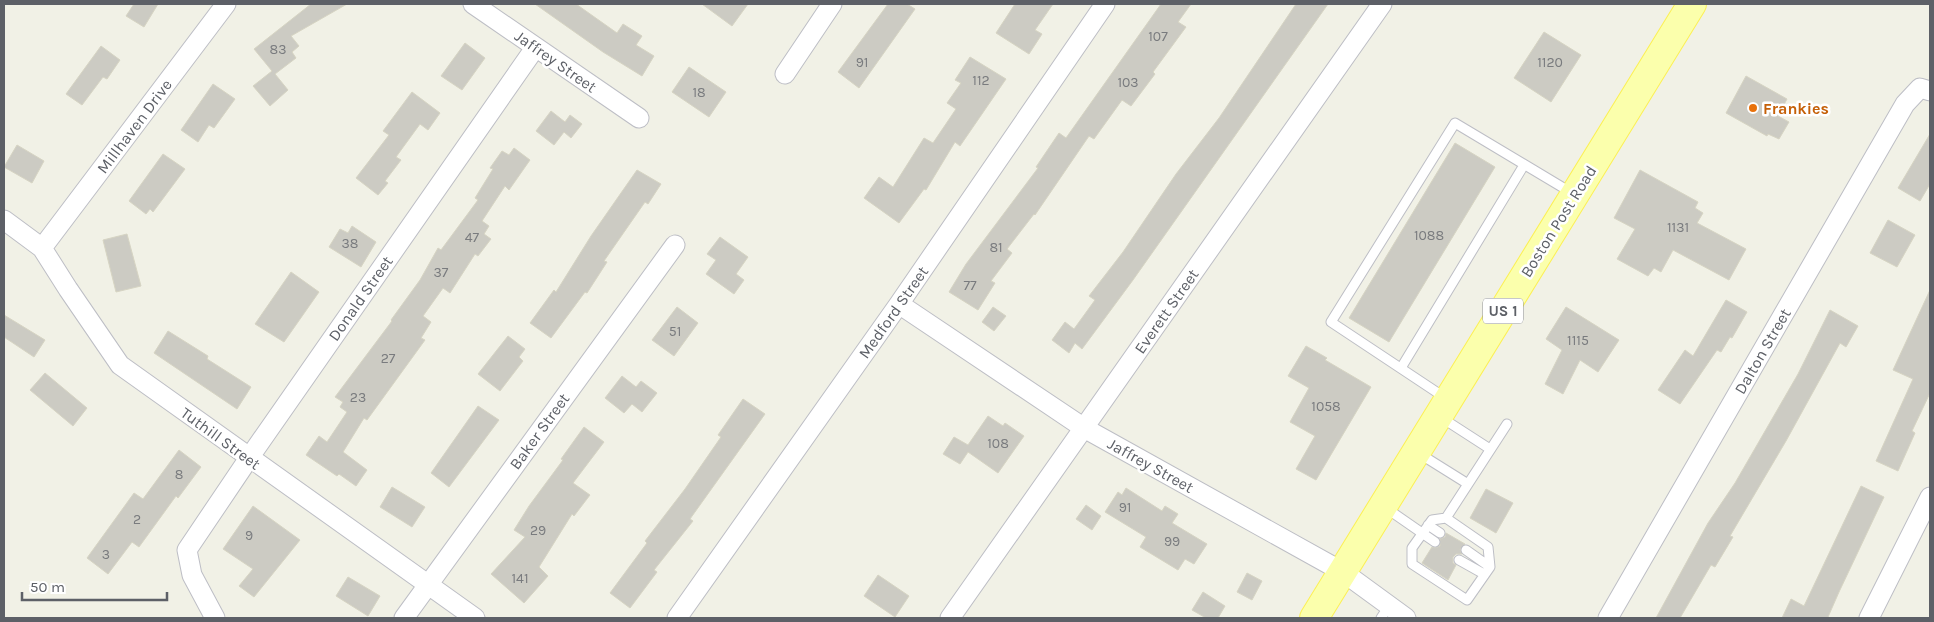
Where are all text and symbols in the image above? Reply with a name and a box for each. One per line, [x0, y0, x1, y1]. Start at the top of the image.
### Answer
street label: Jaffrey Street [511, 26, 600, 97]
house number: 107 [1148, 28, 1168, 45]
house number: 83 [270, 41, 286, 58]
house number: 91 [856, 54, 868, 71]
house number: 1120 [1537, 54, 1563, 71]
house number: 112 [972, 72, 990, 89]
house number: 103 [1117, 74, 1139, 91]
street label: Millhaven Drive [93, 76, 176, 177]
house number: 18 [692, 84, 706, 101]
place label: Frankies [1763, 99, 1829, 118]
marker: Frankies [1747, 102, 1759, 114]
street label: Boston Post Road [1516, 162, 1600, 281]
house number: 1131 [1667, 219, 1689, 236]
house number: 1088 [1414, 227, 1444, 244]
house number: 47 [465, 229, 480, 246]
house number: 38 [342, 235, 358, 252]
house number: 81 [989, 239, 1003, 256]
street label: Donald Street [324, 252, 397, 344]
street label: Medford Street [855, 262, 932, 362]
house number: 37 [434, 264, 449, 281]
street label: Everett Street [1130, 265, 1203, 357]
house number: 77 [963, 277, 977, 294]
road number: US 1 [1483, 298, 1523, 324]
street label: Dalton Street [1730, 305, 1795, 398]
house number: 51 [669, 323, 681, 340]
house number: 1115 [1567, 332, 1589, 349]
house number: 27 [381, 350, 396, 367]
house number: 23 [350, 389, 366, 406]
street label: Baker Street [505, 390, 573, 473]
house number: 1058 [1311, 398, 1341, 415]
street label: Tuthill Street [177, 403, 264, 474]
street label: Jaffrey Street [1104, 434, 1197, 497]
house number: 108 [987, 435, 1009, 452]
house number: 8 [175, 466, 183, 483]
house number: 91 [1119, 499, 1131, 516]
house number: 2 [133, 511, 141, 528]
house number: 29 [530, 522, 546, 539]
house number: 9 [245, 527, 253, 544]
house number: 99 [1164, 533, 1180, 550]
house number: 3 [102, 546, 110, 563]
scale bar [22, 570, 168, 602]
house number: 141 [511, 570, 529, 587]
text: 50 m [30, 578, 65, 596]

